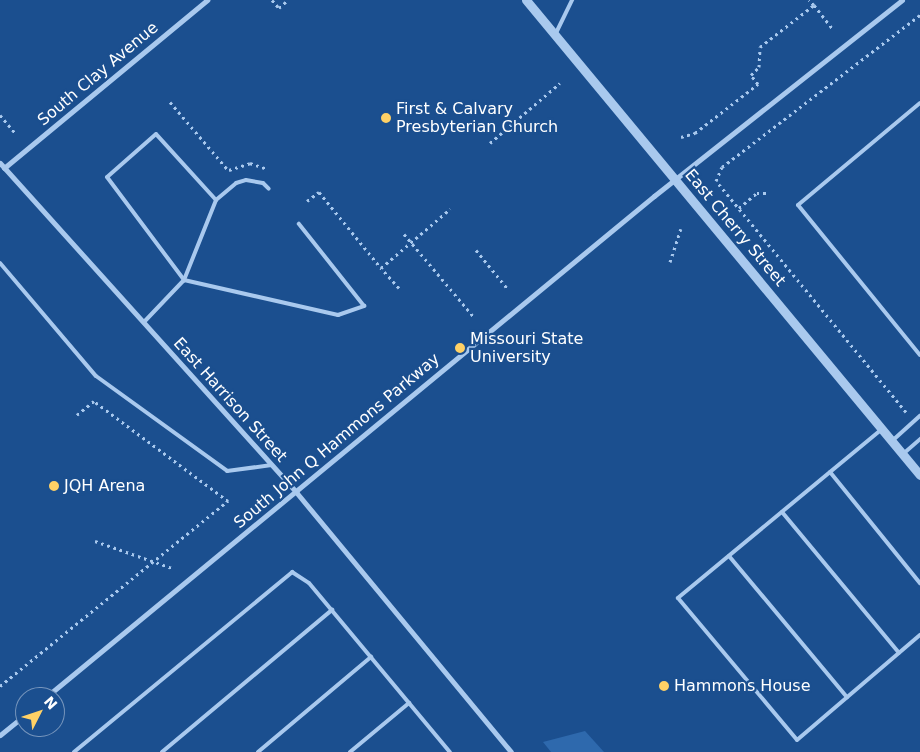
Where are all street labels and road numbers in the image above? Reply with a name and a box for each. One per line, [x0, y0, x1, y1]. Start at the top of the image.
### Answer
street label: South Clay Avenue [34, 18, 162, 130]
street label: East Cherry Street [680, 166, 790, 290]
street label: East Harrison Street [169, 334, 291, 466]
street label: South John Q Hammons Parkway [230, 349, 444, 533]

